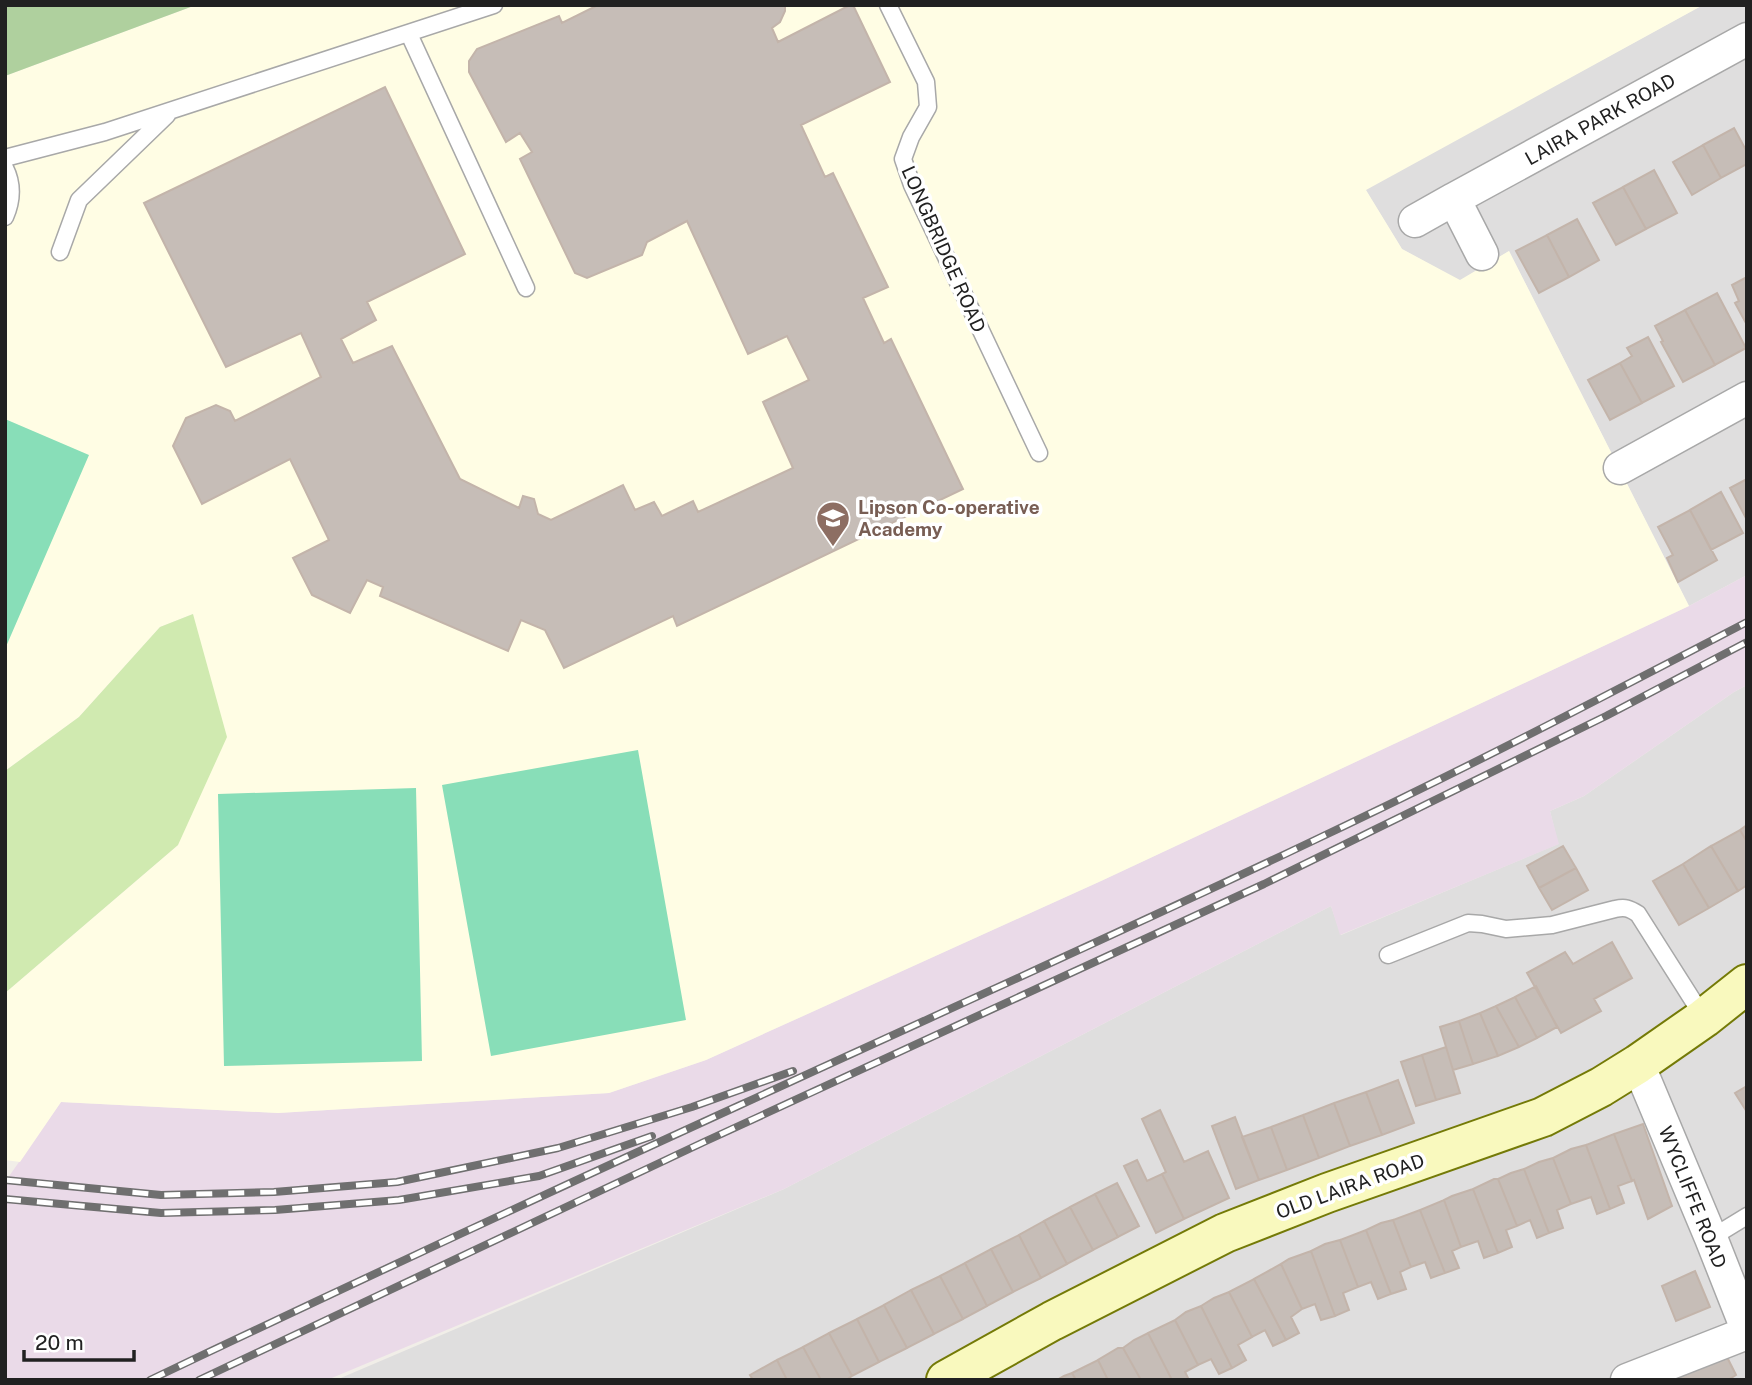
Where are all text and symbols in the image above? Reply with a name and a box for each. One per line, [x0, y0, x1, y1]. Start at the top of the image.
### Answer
street label: LAIRA PARK ROAD [1521, 68, 1679, 170]
street label: LONGBRIDGE ROAD [897, 162, 991, 336]
place label: Lipson Co-operative Academy [858, 496, 1040, 540]
school or university icon: Lipson Co-operative Academy [814, 499, 852, 548]
street label: WYCLIFFE ROAD [1655, 1123, 1731, 1271]
street label: OLD LAIRA ROAD [1273, 1149, 1427, 1223]
scale bar [24, 1318, 135, 1362]
text: 20 m [35, 1330, 84, 1355]

